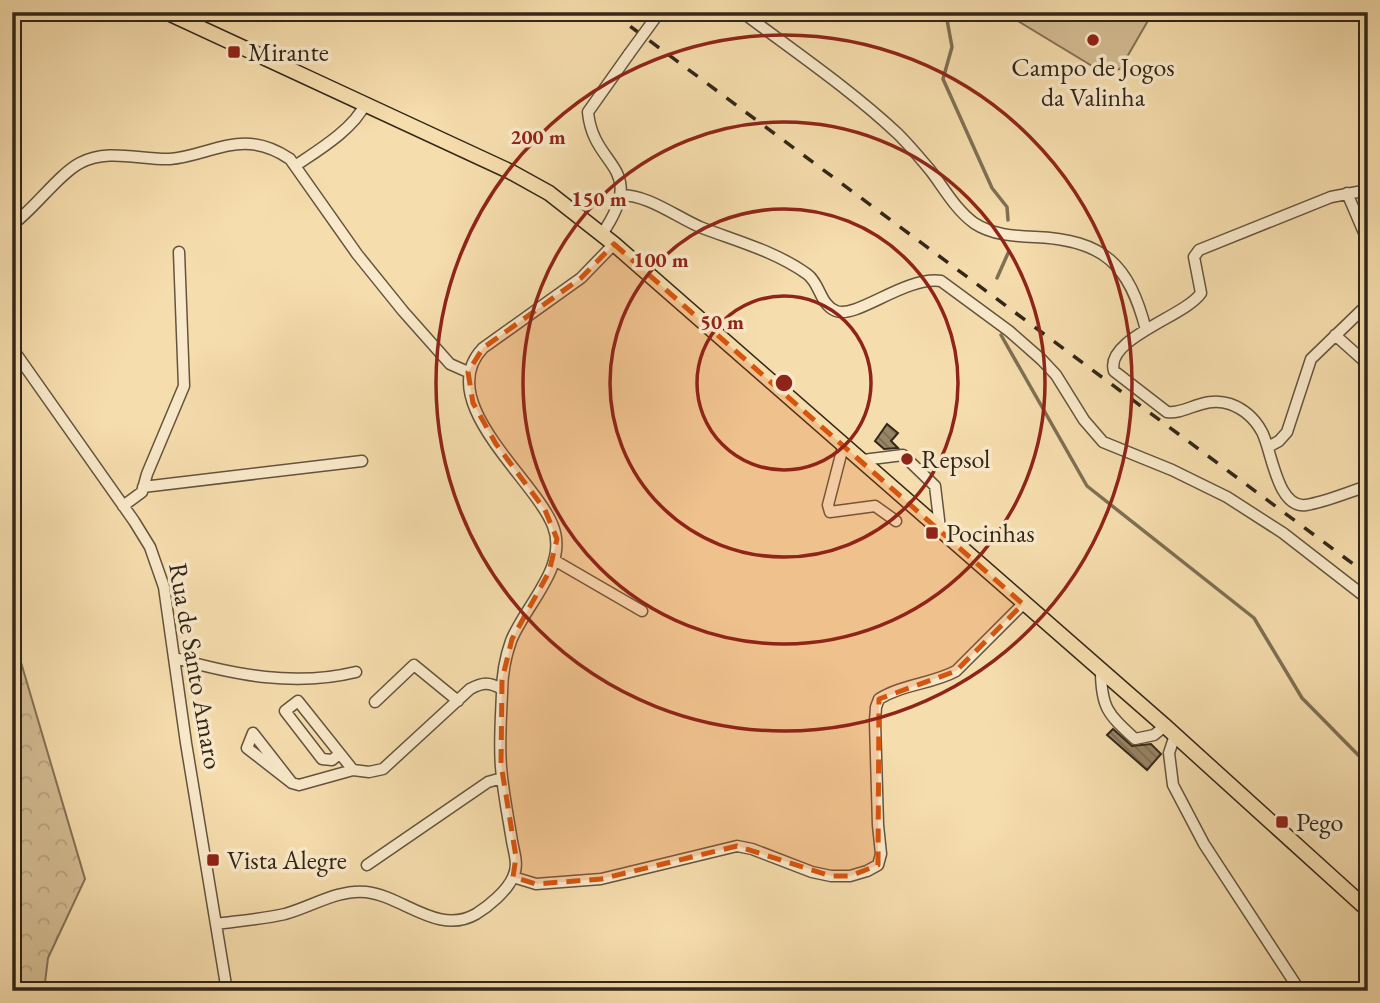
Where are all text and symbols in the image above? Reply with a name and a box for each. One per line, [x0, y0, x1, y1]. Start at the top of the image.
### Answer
marker: Campo de Jogos da Valinha [1085, 32, 1101, 48]
place label: Mirante [248, 35, 329, 69]
marker: Mirante [226, 44, 242, 60]
place label: Campo de Jogos da Valinha [1011, 50, 1175, 114]
text: 200 m [510, 123, 566, 150]
text: 150 m [571, 185, 627, 212]
text: 100 m [633, 246, 689, 273]
text: 50 m [700, 308, 744, 335]
centre of rings [772, 371, 796, 395]
place label: Repsol [921, 442, 990, 476]
marker: Repsol [899, 451, 915, 467]
place label: Pocinhas [946, 516, 1035, 550]
marker: Pocinhas [924, 525, 940, 541]
street label: Rua de Santo Amaro [161, 560, 231, 772]
place label: Pego [1296, 805, 1343, 839]
marker: Pego [1274, 814, 1290, 830]
place label: Vista Alegre [227, 843, 347, 877]
marker: Vista Alegre [205, 852, 221, 868]

